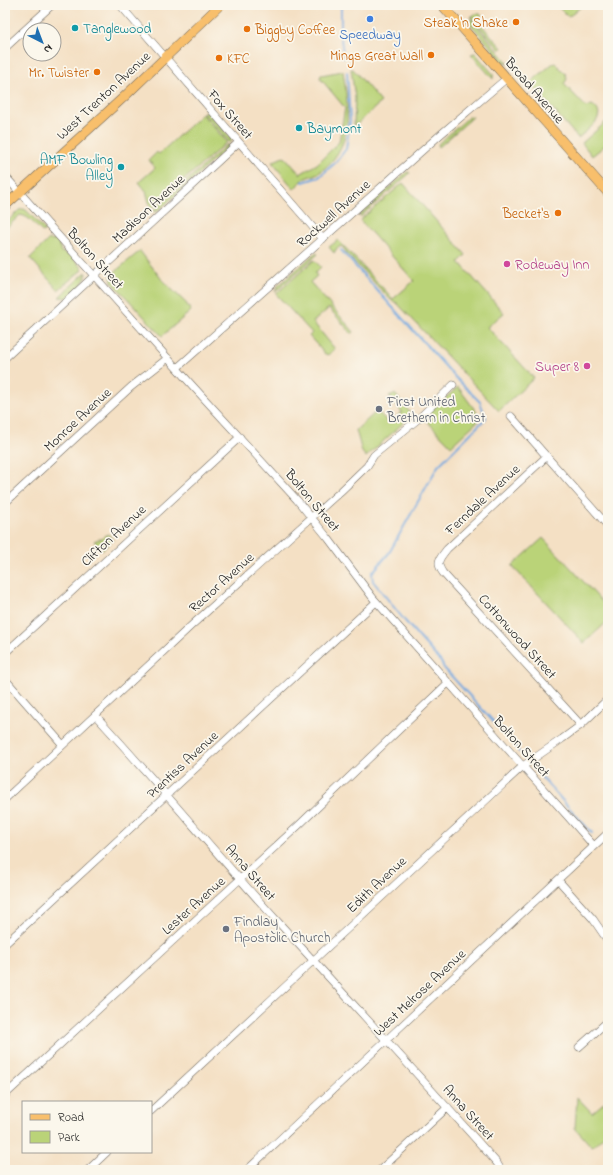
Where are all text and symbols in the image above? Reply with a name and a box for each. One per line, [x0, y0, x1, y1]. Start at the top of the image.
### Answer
place label: Steak 'n Shake [423, 13, 509, 34]
marker: Speedway [365, 14, 375, 24]
marker: Steak 'n Shake [511, 17, 521, 27]
place label: Tanglewood [83, 19, 151, 41]
place label: Biggby Coffee [254, 20, 336, 42]
north arrow [22, 22, 62, 62]
marker: Tanglewood [70, 23, 80, 33]
marker: Biggby Coffee [242, 24, 252, 34]
place label: Speedway [339, 25, 401, 47]
text: N [40, 40, 56, 57]
street label: West Trenton Avenue [52, 46, 156, 145]
place label: Mings Great Wall [330, 46, 423, 68]
place label: KFC [227, 49, 250, 70]
marker: Mings Great Wall [426, 50, 436, 60]
street label: Broad Avenue [498, 52, 569, 129]
marker: KFC [214, 53, 224, 63]
place label: Mr. Twister [28, 63, 90, 84]
marker: Mr. Twister [92, 67, 102, 77]
street label: Fox Street [202, 85, 258, 145]
place label: Baymont [306, 119, 362, 141]
marker: Baymont [294, 123, 304, 133]
place label: AMF Bowling Alley [40, 150, 113, 188]
marker: AMF Bowling Alley [116, 162, 126, 172]
street label: Madison Avenue [108, 169, 191, 249]
street label: Rockwell Avenue [292, 175, 376, 253]
place label: Becket's [501, 204, 550, 225]
marker: Becket's [553, 208, 563, 218]
street label: Bolton Street [61, 223, 128, 295]
place label: Rodeway Inn [515, 255, 589, 277]
marker: Rodeway Inn [502, 259, 512, 269]
place label: Super 8 [535, 357, 579, 378]
marker: Super 8 [582, 361, 592, 371]
street label: Monroe Avenue [39, 383, 117, 457]
place label: First United Brethern in Christ [386, 392, 486, 429]
marker: First United Brethern in Christ [374, 404, 384, 414]
street label: Ferndale Avenue [440, 459, 526, 541]
street label: Bolton Street [279, 464, 345, 537]
street label: Clifton Avenue [77, 500, 152, 572]
street label: Rector Avenue [185, 547, 260, 618]
street label: Cottonwood Street [473, 590, 561, 685]
street label: Bolton Street [487, 711, 554, 783]
street label: Prentiss Avenue [142, 726, 224, 804]
street label: Anna Street [219, 840, 281, 906]
street label: Edith Avenue [342, 851, 412, 919]
street label: Lester Avenue [158, 871, 231, 940]
place label: Findlay Apostolic Church [233, 912, 330, 949]
marker: Findlay Apostolic Church [221, 924, 231, 934]
street label: West Melrose Avenue [369, 944, 472, 1042]
street label: Anna Street [437, 1080, 499, 1146]
legend [22, 1101, 152, 1153]
text: Road [58, 1109, 84, 1127]
text: Park [58, 1129, 80, 1147]

